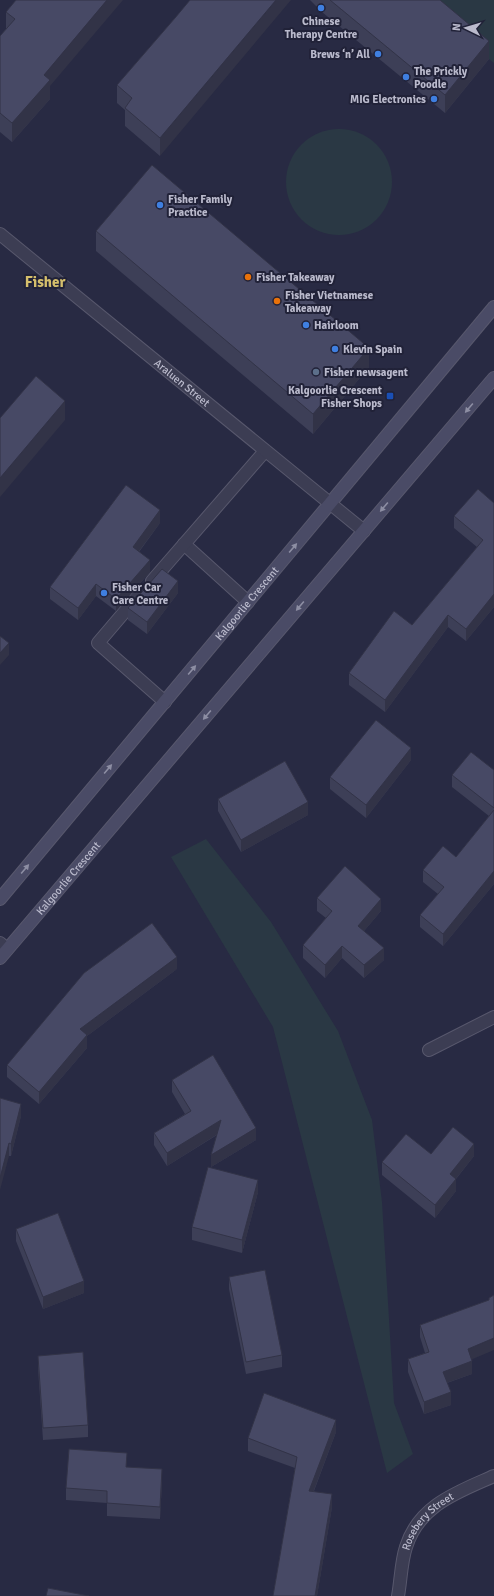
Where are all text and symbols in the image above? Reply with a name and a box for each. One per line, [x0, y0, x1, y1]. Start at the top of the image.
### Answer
marker: Chinese Therapy Centre [316, 3, 326, 13]
north arrow [446, 8, 486, 48]
place label: Chinese Therapy Centre [285, 15, 358, 41]
text: N [450, 23, 463, 32]
place label: Brews ‘n’ All [310, 48, 371, 61]
marker: Brews ‘n’ All [373, 49, 383, 59]
place label: The Prickly Poodle [414, 65, 468, 91]
marker: The Prickly Poodle [401, 72, 411, 82]
place label: MIG Electronics [350, 93, 426, 106]
marker: MIG Electronics [429, 94, 439, 104]
place label: Fisher Family Practice [168, 193, 233, 219]
marker: Fisher Family Practice [155, 200, 165, 210]
place label: Fisher Takeaway [256, 271, 335, 284]
marker: Fisher Takeaway [243, 272, 253, 282]
district label: Fisher [25, 273, 65, 291]
place label: Fisher Vietnamese Takeaway [285, 289, 374, 315]
marker: Fisher Vietnamese Takeaway [272, 296, 282, 306]
place label: Hairloom [314, 319, 359, 332]
marker: Hairloom [301, 320, 311, 330]
place label: Klevin Spain [343, 343, 402, 356]
marker: Klevin Spain [330, 344, 340, 354]
street label: Araluen Street [151, 356, 212, 410]
place label: Fisher newsagent [324, 366, 408, 379]
marker: Fisher newsagent [311, 367, 321, 377]
place label: Kalgoorlie Crescent Fisher Shops [288, 384, 382, 410]
marker: Kalgoorlie Crescent Fisher Shops [385, 391, 395, 401]
one-way arrow [464, 403, 473, 413]
one-way arrow [380, 502, 389, 512]
one-way arrow [288, 543, 297, 554]
street label: Kalgoorlie Crescent [213, 564, 282, 643]
place label: Fisher Car Care Centre [112, 581, 169, 607]
marker: Fisher Car Care Centre [99, 588, 109, 598]
one-way arrow [296, 601, 305, 611]
one-way arrow [187, 664, 196, 675]
one-way arrow [202, 710, 211, 721]
one-way arrow [104, 764, 113, 775]
street label: Kalgoorlie Crescent [34, 839, 103, 918]
one-way arrow [21, 864, 30, 874]
street label: Rosebery Street [399, 1490, 456, 1552]

